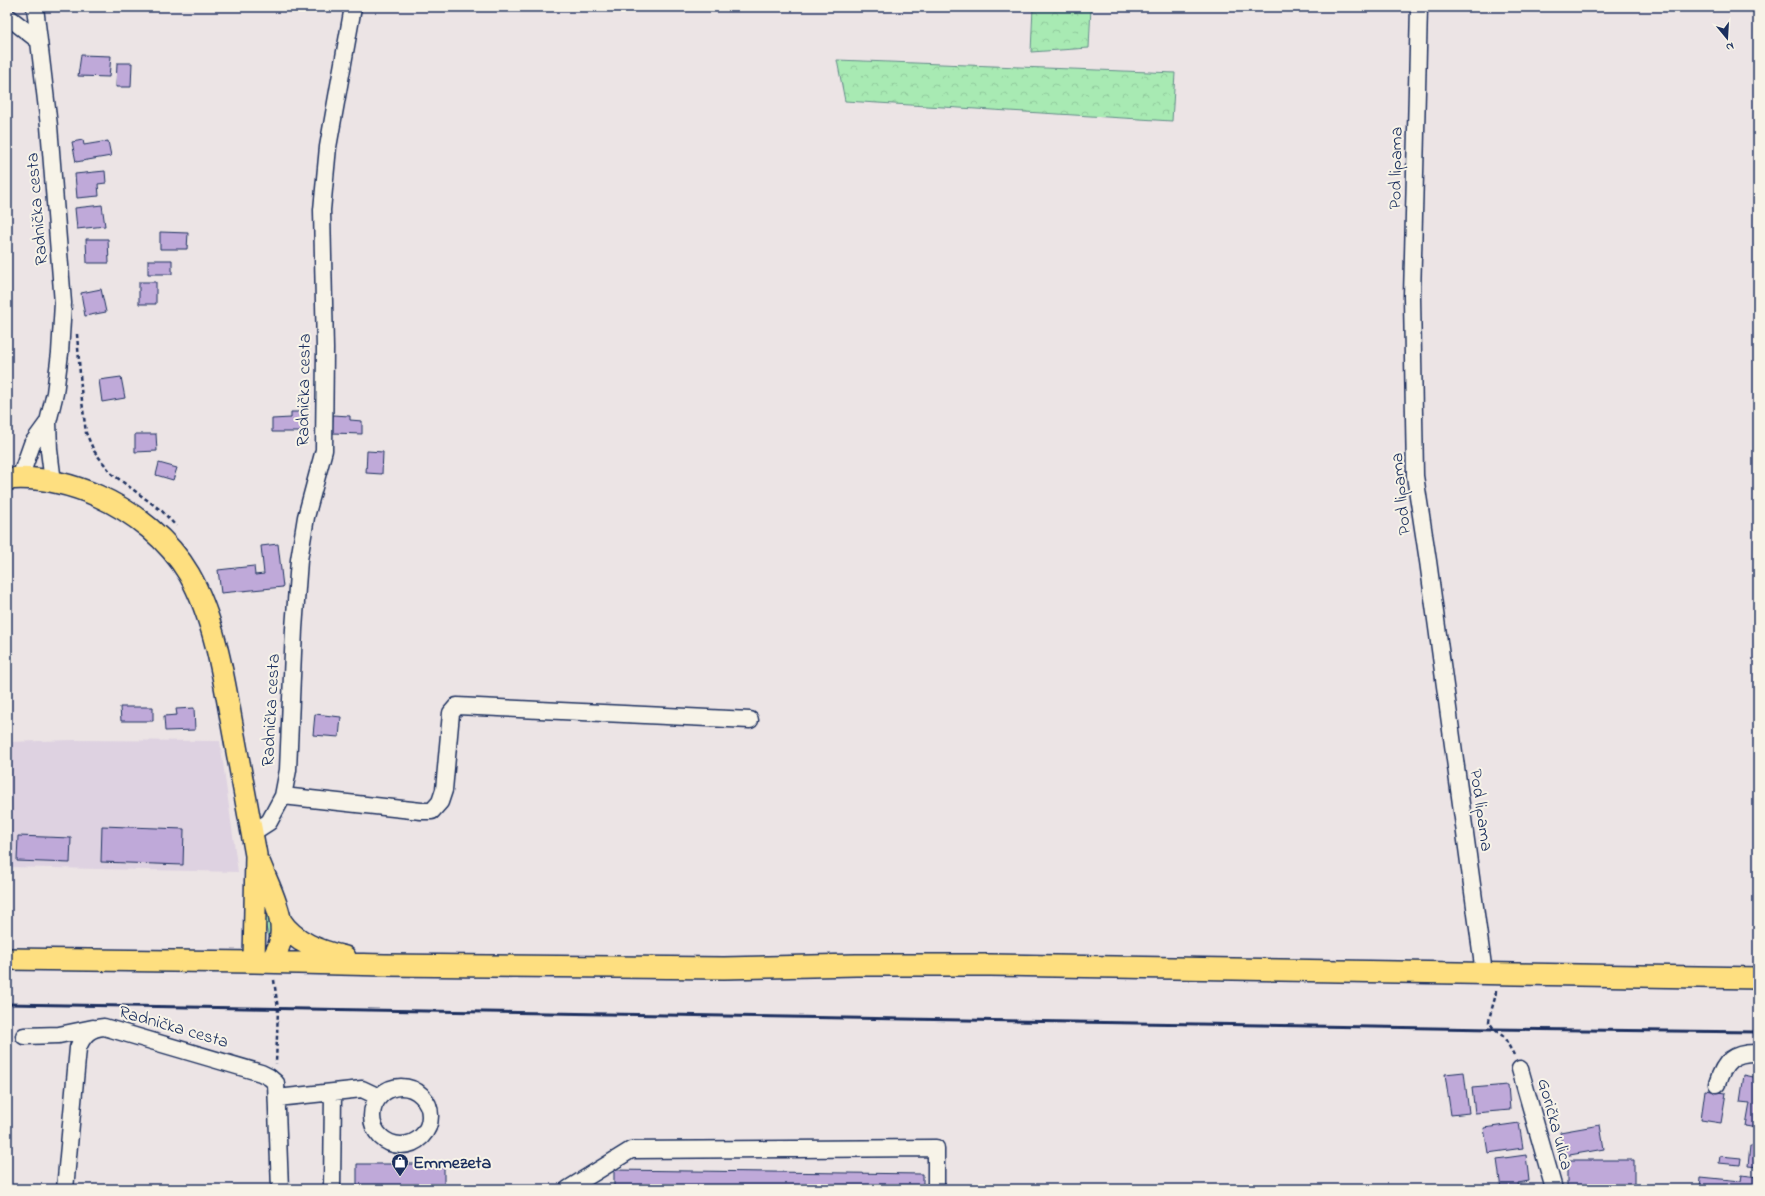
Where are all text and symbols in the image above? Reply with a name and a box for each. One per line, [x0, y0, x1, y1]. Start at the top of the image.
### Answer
north arrow [1707, 18, 1747, 58]
text: N [1724, 38, 1736, 55]
street label: Pod lipama [1383, 126, 1411, 210]
street label: Radnička cesta [20, 151, 56, 266]
street label: Radnička cesta [291, 333, 319, 447]
street label: Pod lipama [1385, 451, 1419, 536]
street label: Radnička cesta [256, 653, 288, 767]
street label: Pod lipama [1461, 767, 1499, 853]
street label: Radnička cesta [116, 1000, 231, 1056]
street label: Gorička ulica [1529, 1076, 1579, 1173]
place label: Emmezeta [413, 1151, 492, 1177]
shop icon: Emmezeta [390, 1152, 410, 1177]

